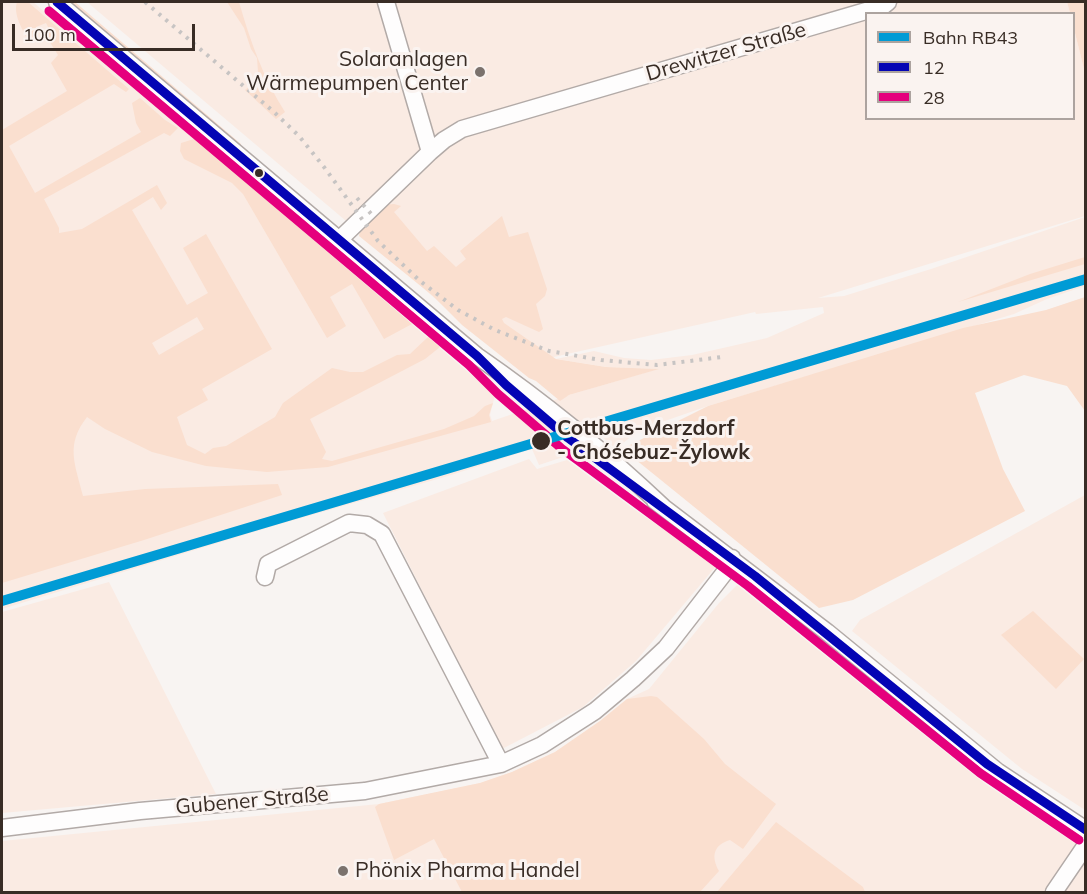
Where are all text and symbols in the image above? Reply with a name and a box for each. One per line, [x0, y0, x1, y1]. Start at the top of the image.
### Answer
scale bar [15, 12, 198, 50]
legend [865, 12, 1075, 120]
street label: Drewitzer Straße [643, 17, 809, 87]
text: 100 m [23, 23, 76, 46]
text: Bahn RB43 [923, 26, 1018, 49]
place label: Solaranlagen Wärmepumpen Center [246, 47, 468, 97]
text: 12 [923, 56, 945, 79]
marker: Solaranlagen Wärmepumpen Center [473, 65, 487, 79]
text: 28 [923, 86, 945, 109]
unlabelled marker [253, 167, 265, 179]
place label: Cottbus-Merzdorf - Chóśebuz-Žylowk [557, 416, 750, 466]
marker: Cottbus-Merzdorf - Chóśebuz-Žylowk [530, 430, 552, 452]
street label: Gubener Straße [174, 782, 330, 820]
place label: Phönix Pharma Handel [355, 858, 580, 884]
marker: Phönix Pharma Handel [336, 864, 350, 878]

